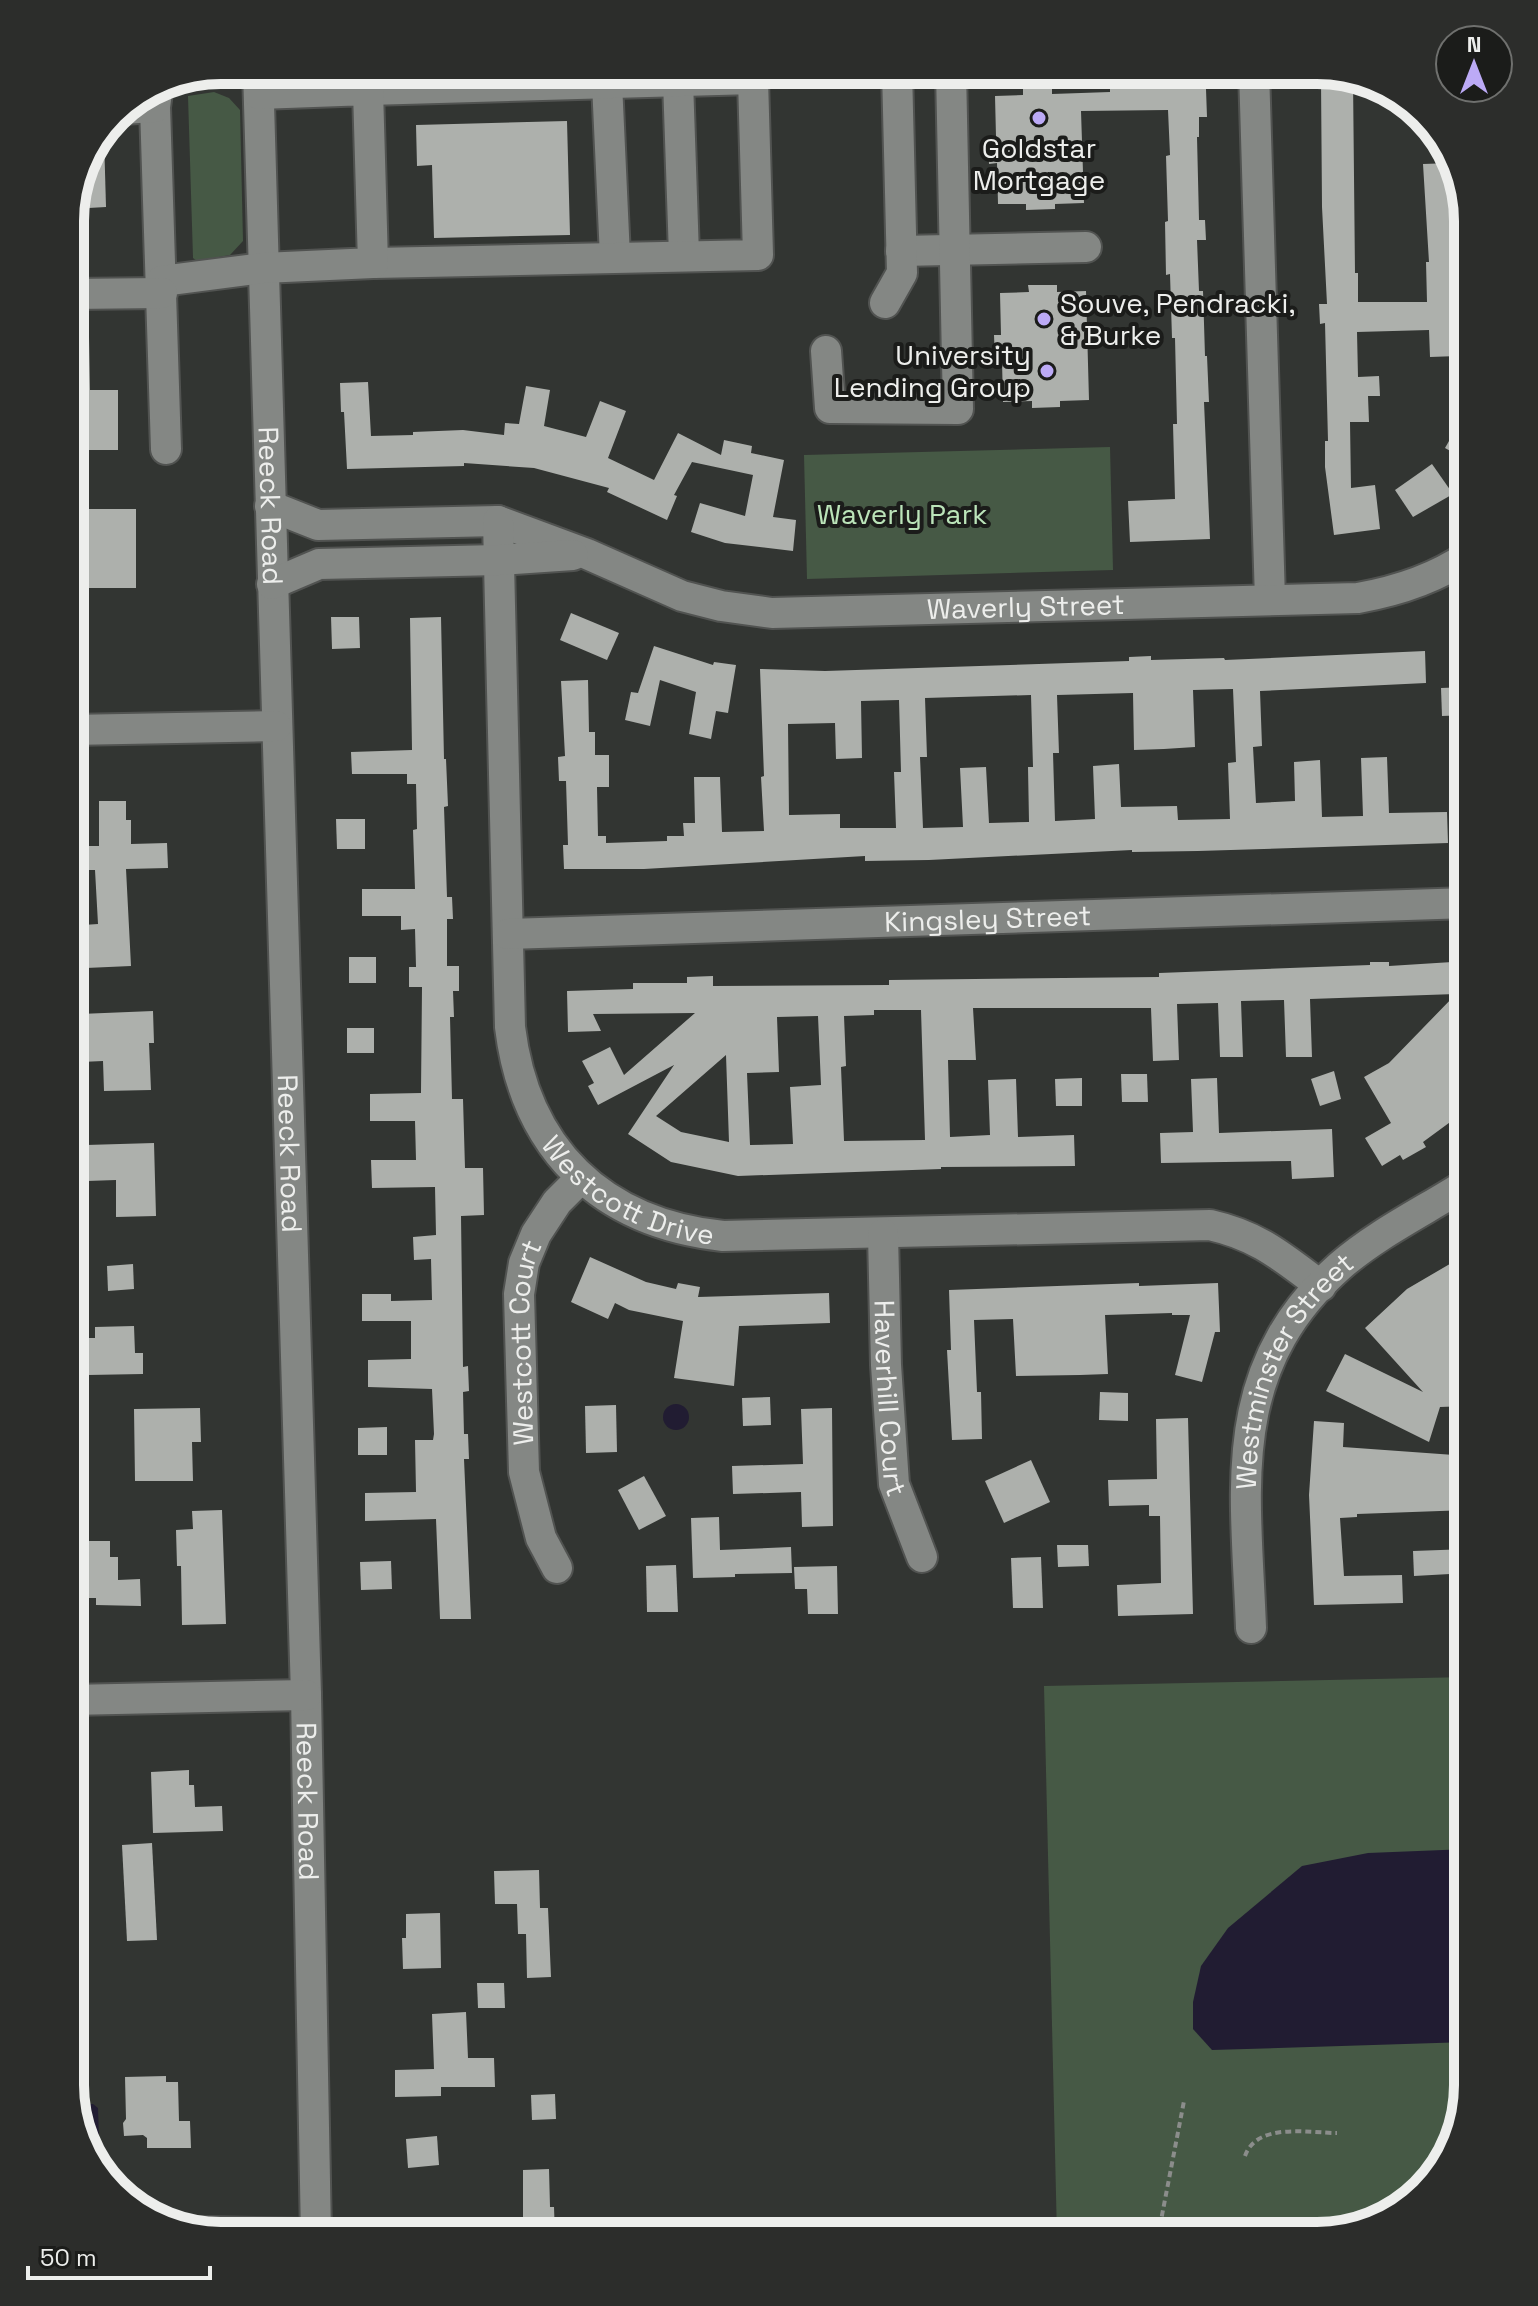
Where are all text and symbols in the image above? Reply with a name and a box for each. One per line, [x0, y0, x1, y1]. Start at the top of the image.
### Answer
north arrow [1434, 24, 1514, 104]
text: N [1467, 30, 1481, 58]
marker: Goldstar Mortgage [1030, 109, 1048, 127]
place label: Goldstar Mortgage [973, 130, 1105, 198]
place label: Souve, Pendracki, & Burke [1060, 285, 1295, 353]
marker: Souve, Pendracki, & Burke [1035, 310, 1053, 328]
place label: University Lending Group [834, 337, 1031, 405]
marker: University Lending Group [1038, 362, 1056, 380]
street label: Reeck Road [251, 426, 291, 586]
park label: Waverly Park [817, 496, 987, 532]
street label: Waverly Street [926, 586, 1125, 627]
street label: Kingsley Street [884, 897, 1092, 940]
street label: Reeck Road [270, 1074, 310, 1233]
street label: Westcott Drive [534, 1128, 717, 1253]
street label: Westcott Court [501, 1234, 550, 1446]
street label: Westminster Street [1228, 1244, 1361, 1490]
street label: Haverhill Court [867, 1299, 915, 1502]
street label: Reeck Road [289, 1722, 327, 1881]
scale bar [28, 2230, 210, 2280]
text: 50 m [40, 2242, 97, 2273]

